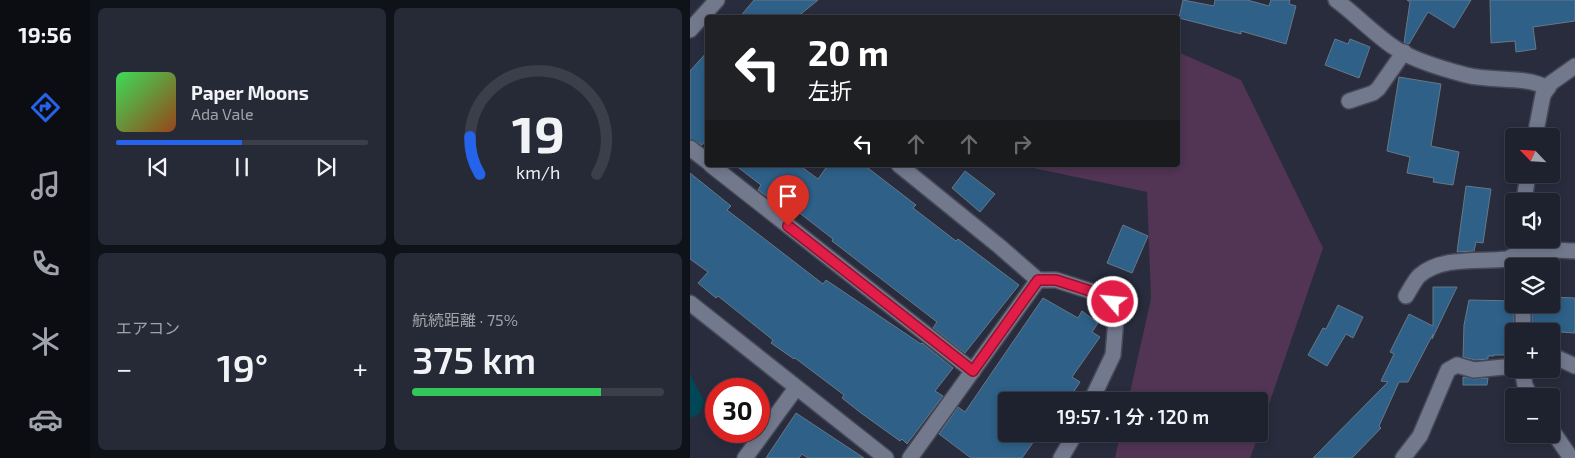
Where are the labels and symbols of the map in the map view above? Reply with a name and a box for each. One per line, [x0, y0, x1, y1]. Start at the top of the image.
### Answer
north arrow [1505, 128, 1560, 182]
pin [767, 175, 809, 226]
position arrow [1086, 275, 1138, 327]
speed limit sign: 30 [705, 378, 770, 443]

